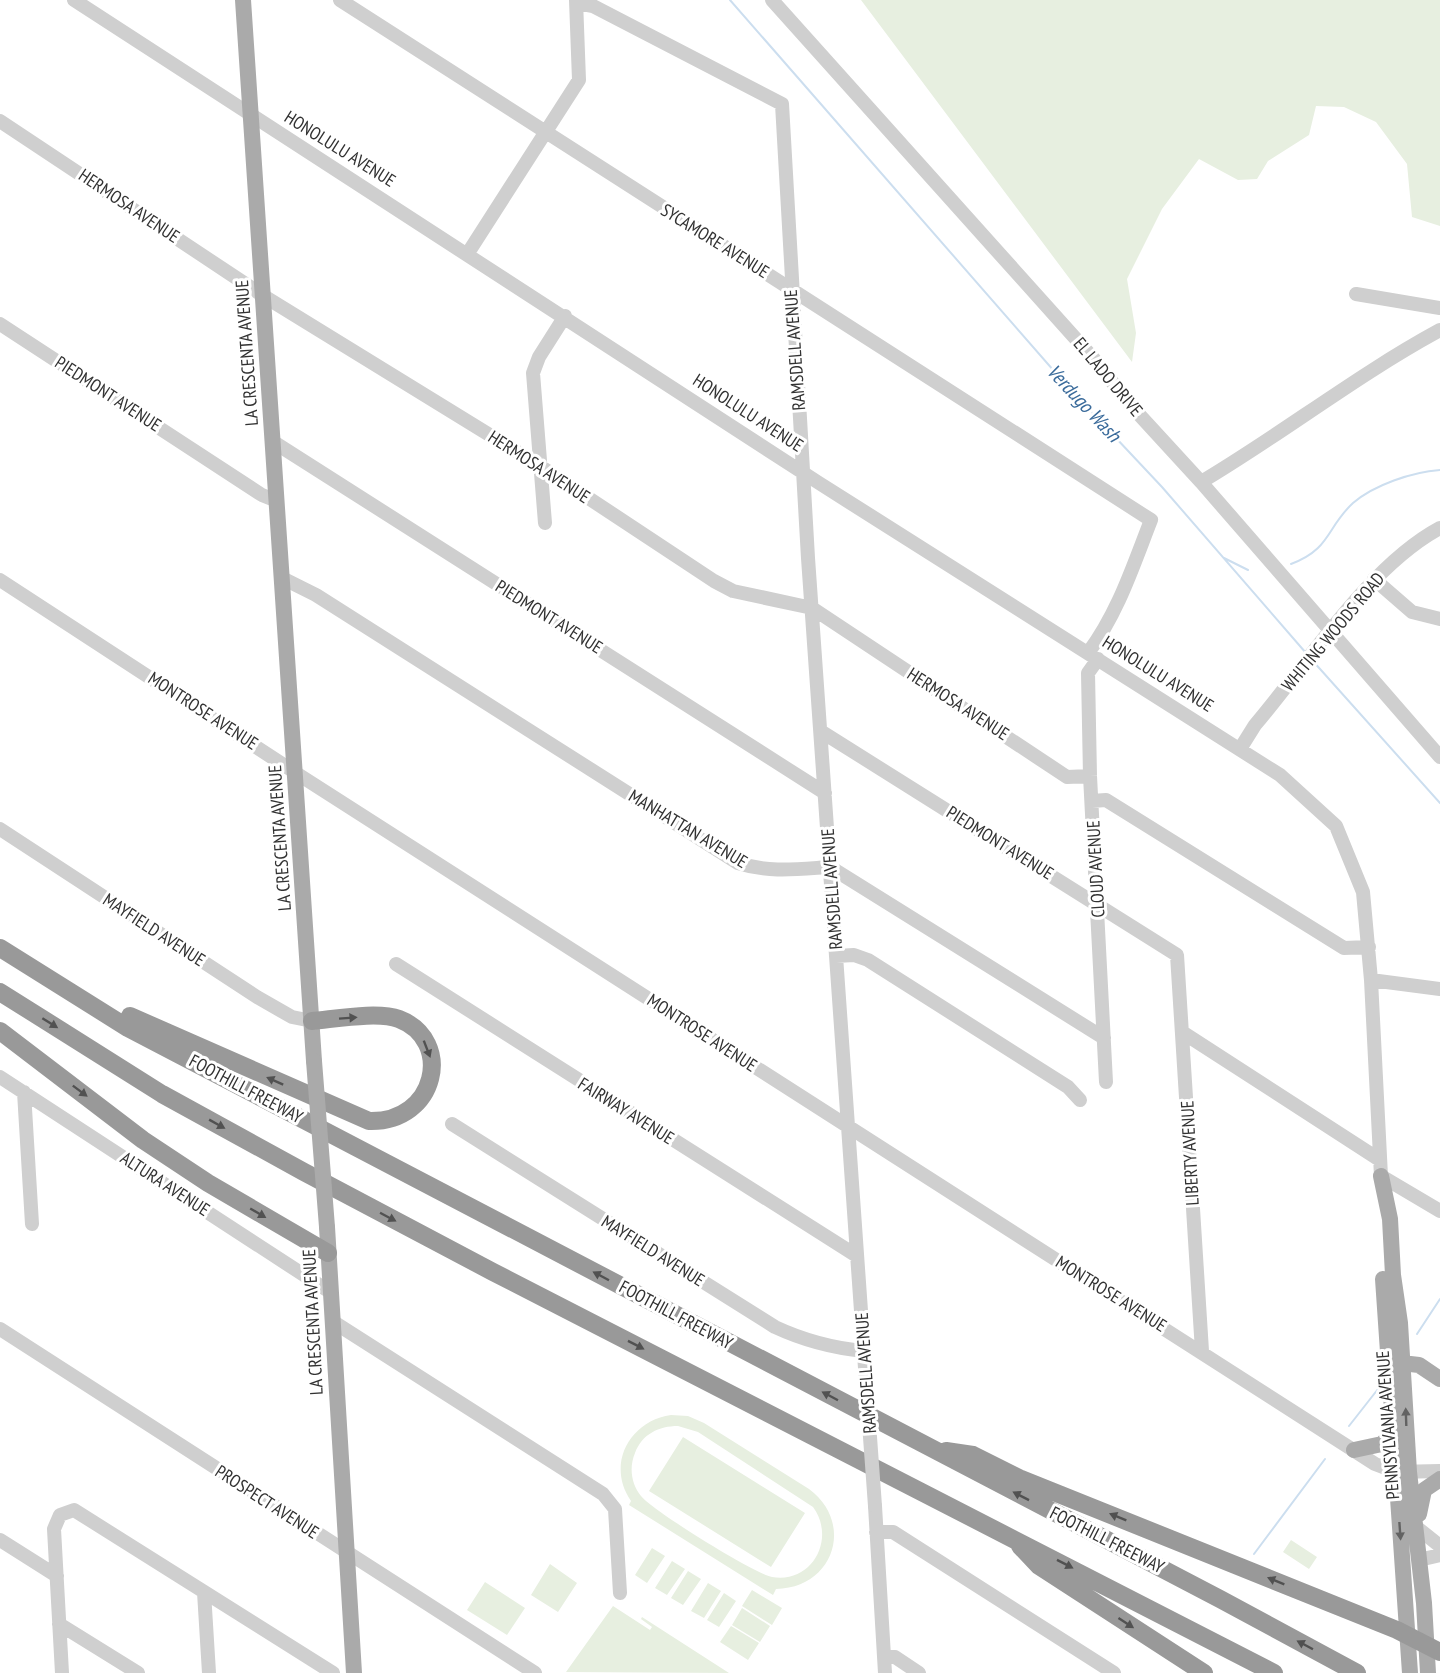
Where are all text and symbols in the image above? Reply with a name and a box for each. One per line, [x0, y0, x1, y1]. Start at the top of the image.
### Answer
street label: HONOLULU AVENUE [280, 105, 400, 192]
street label: HERMOSA AVENUE [74, 163, 184, 248]
street label: SYCAMORE AVENUE [657, 198, 774, 283]
street label: LA CRESCENTA AVENUE [230, 279, 263, 427]
street label: RAMSDELL AVENUE [779, 289, 810, 411]
street label: EL LADO DRIVE [1069, 333, 1148, 421]
street label: PIEDMONT AVENUE [51, 351, 166, 436]
water label: Verdugo Wash [1041, 359, 1127, 448]
street label: HONOLULU AVENUE [689, 368, 808, 457]
street label: HERMOSA AVENUE [484, 425, 595, 508]
street label: WHITING WOODS ROAD [1276, 567, 1389, 696]
street label: PIEDMONT AVENUE [491, 575, 607, 659]
street label: HONOLULU AVENUE [1098, 630, 1218, 717]
street label: HERMOSA AVENUE [903, 662, 1014, 745]
street label: MONTROSE AVENUE [144, 666, 263, 755]
street label: LA CRESCENTA AVENUE [263, 764, 296, 912]
street label: MANHATTAN AVENUE [625, 784, 752, 873]
street label: PIEDMONT AVENUE [942, 801, 1058, 885]
street label: CLOUD AVENUE [1081, 820, 1110, 918]
street label: RAMSDELL AVENUE [816, 828, 847, 950]
street label: MAYFIELD AVENUE [99, 888, 210, 971]
street label: MONTROSE AVENUE [643, 988, 762, 1077]
one-way arrow [338, 1013, 357, 1023]
one-way arrow [41, 1018, 58, 1029]
one-way arrow [423, 1040, 432, 1058]
street label: FOOTHILL FREEWAY [185, 1049, 308, 1129]
street label: FAIRWAY AVENUE [574, 1072, 679, 1149]
one-way arrow [265, 1076, 283, 1086]
one-way arrow [72, 1085, 88, 1097]
street label: LIBERTY AVENUE [1175, 1100, 1204, 1206]
one-way arrow [208, 1119, 225, 1129]
street label: ALTURA AVENUE [116, 1146, 214, 1221]
one-way arrow [250, 1207, 266, 1218]
street label: MAYFIELD AVENUE [597, 1210, 709, 1291]
one-way arrow [379, 1211, 397, 1221]
street label: LA CRESCENTA AVENUE [297, 1248, 328, 1396]
street label: MONTROSE AVENUE [1052, 1250, 1171, 1337]
one-way arrow [592, 1271, 609, 1281]
street label: FOOTHILL FREEWAY [615, 1275, 738, 1355]
street label: RAMSDELL AVENUE [850, 1312, 881, 1434]
one-way arrow [627, 1340, 644, 1350]
street label: PENNSYLVANIA AVENUE [1371, 1350, 1404, 1500]
one-way arrow [821, 1391, 838, 1401]
one-way arrow [1402, 1407, 1411, 1426]
street label: PROSPECT AVENUE [211, 1460, 323, 1544]
one-way arrow [1012, 1491, 1029, 1501]
street label: FOOTHILL FREEWAY [1046, 1501, 1169, 1579]
one-way arrow [1109, 1512, 1127, 1522]
one-way arrow [1395, 1521, 1405, 1540]
one-way arrow [1057, 1560, 1074, 1569]
one-way arrow [1267, 1576, 1285, 1586]
one-way arrow [1118, 1617, 1134, 1628]
one-way arrow [1296, 1640, 1313, 1650]

